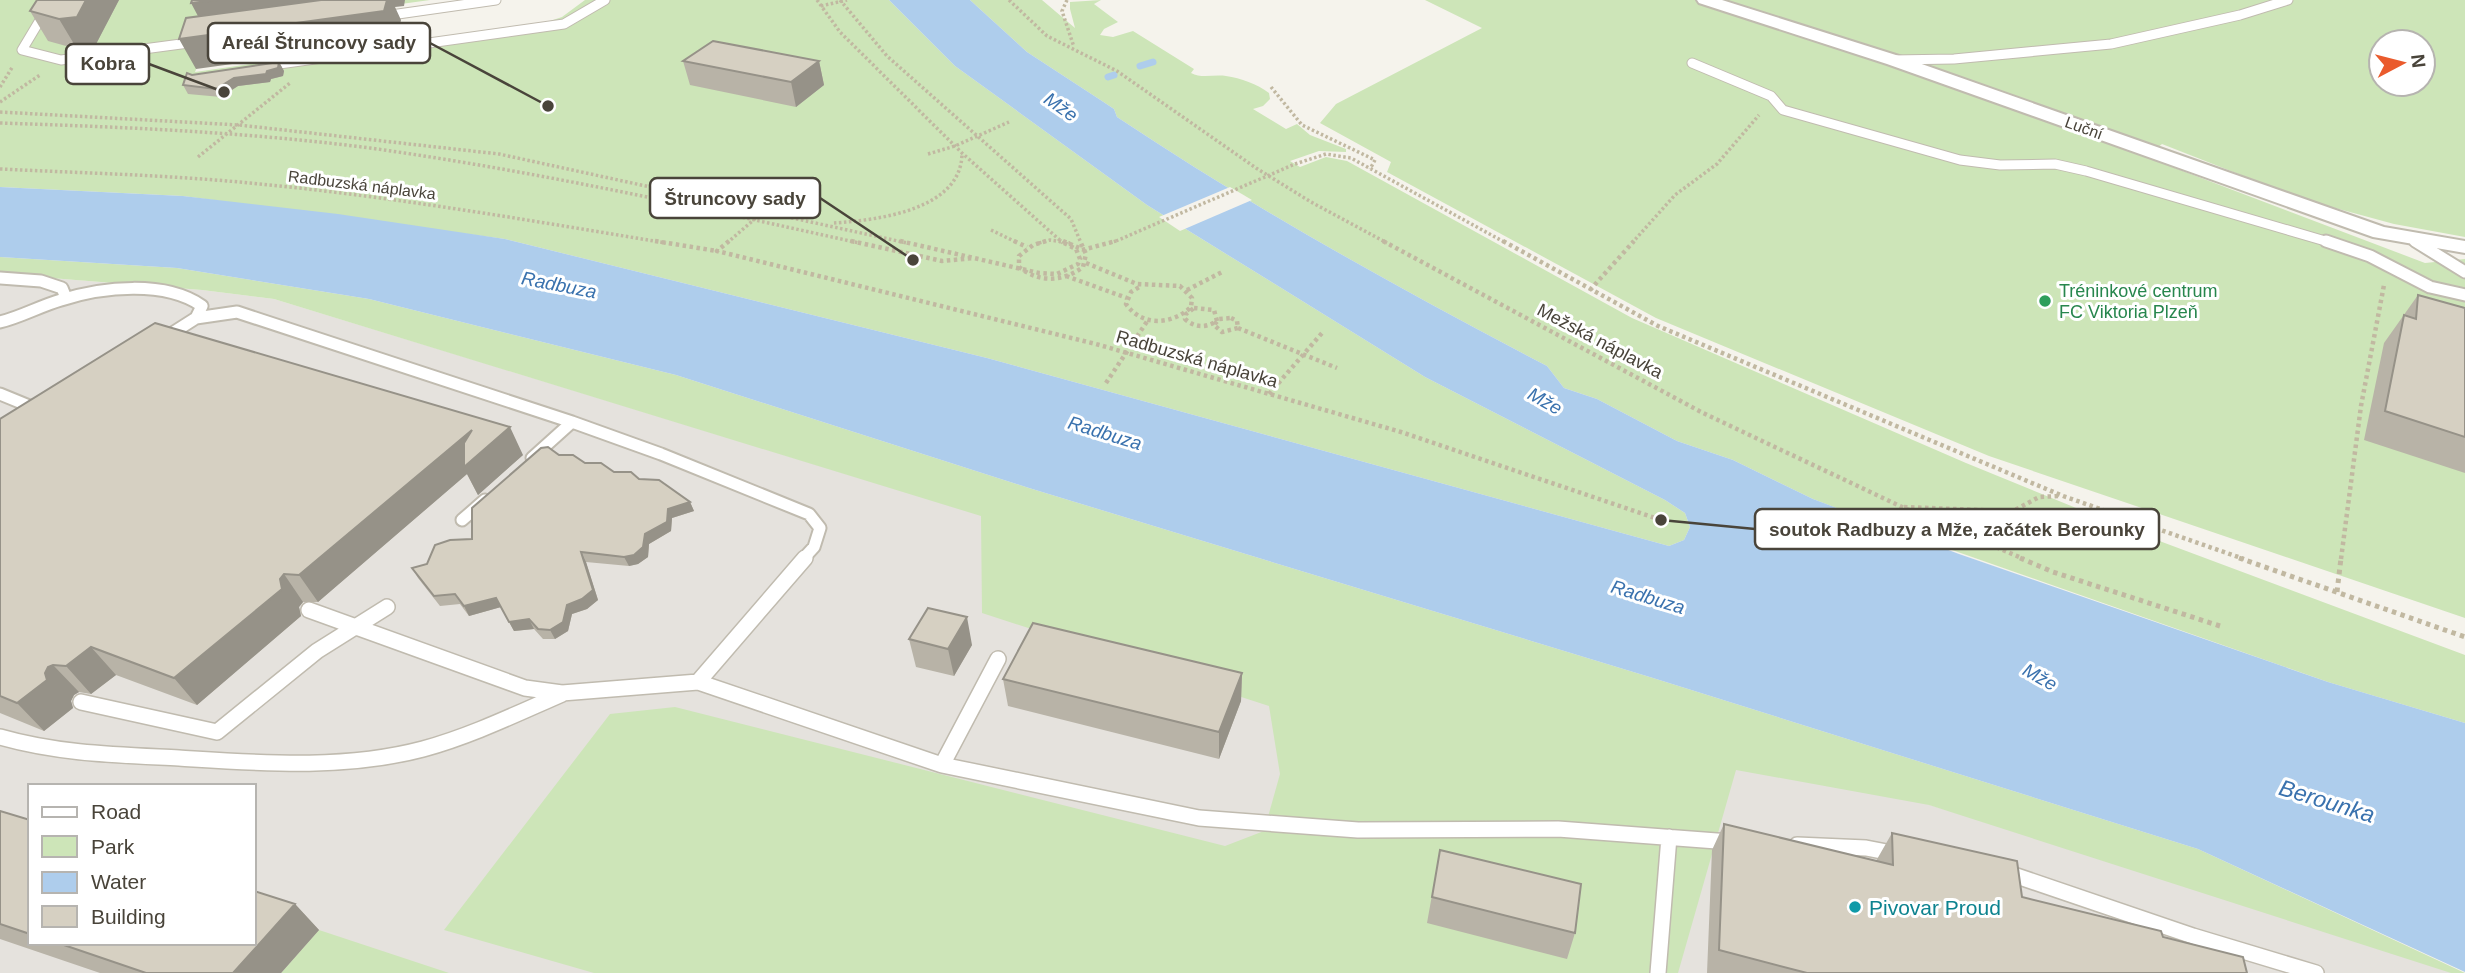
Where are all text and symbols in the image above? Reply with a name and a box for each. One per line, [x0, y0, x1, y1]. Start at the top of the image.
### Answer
callout: Areál Štruncovy sady [208, 23, 430, 63]
north arrow [2367, 28, 2437, 98]
text: Areál Štruncovy sady [222, 32, 417, 53]
callout: Kobra [66, 44, 149, 84]
text: Kobra [81, 53, 136, 74]
text: N [2407, 53, 2430, 69]
water label: Mže [1040, 88, 1082, 126]
street label: Luční [2063, 113, 2106, 143]
street label: Radbuzská náplavka [287, 168, 437, 202]
callout: Štruncovy sady [650, 178, 820, 218]
text: Štruncovy sady [664, 188, 806, 209]
water label: Radbuza [520, 267, 598, 303]
place label: Tréninkové centrum FC Viktoria Plzeň [2059, 281, 2217, 322]
marker: Tréninkové centrum FC Viktoria Plzeň [2037, 293, 2053, 309]
street label: Mežská náplavka [1534, 300, 1667, 383]
street label: Radbuzská náplavka [1114, 326, 1281, 392]
water label: Mže [1524, 383, 1566, 419]
water label: Radbuza [1066, 412, 1144, 454]
callout: soutok Radbuzy a Mže, začátek Berounky [1755, 509, 2159, 549]
text: soutok Radbuzy a Mže, začátek Berounky [1769, 519, 2145, 540]
water label: Radbuza [1609, 576, 1687, 618]
water label: Mže [2019, 659, 2061, 695]
water label: Berounka [2276, 774, 2378, 828]
legend [28, 784, 256, 945]
text: Road [91, 800, 141, 823]
text: Park [91, 835, 135, 858]
text: Water [91, 870, 146, 893]
place label: Pivovar Proud [1869, 896, 2001, 919]
marker: Pivovar Proud [1847, 899, 1863, 915]
text: Building [91, 905, 166, 928]

